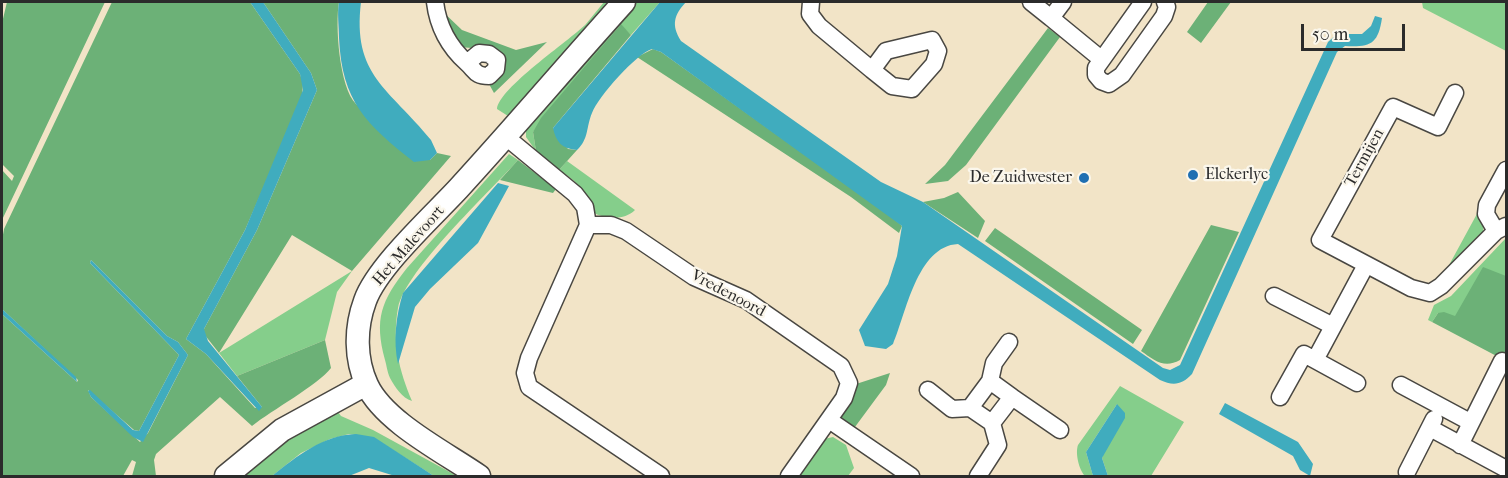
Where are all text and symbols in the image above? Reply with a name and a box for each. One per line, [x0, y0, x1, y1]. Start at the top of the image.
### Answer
scale bar [1304, 12, 1408, 50]
text: 50 m [1312, 24, 1348, 45]
street label: Termijen [1341, 126, 1389, 190]
place label: Elckerlyc [1205, 165, 1268, 185]
place label: De Zuidwester [970, 168, 1072, 188]
marker: Elckerlyc [1186, 168, 1200, 182]
marker: De Zuidwester [1077, 171, 1091, 185]
street label: Het Malevoort [369, 202, 449, 290]
street label: Vredenoord [688, 266, 768, 322]

